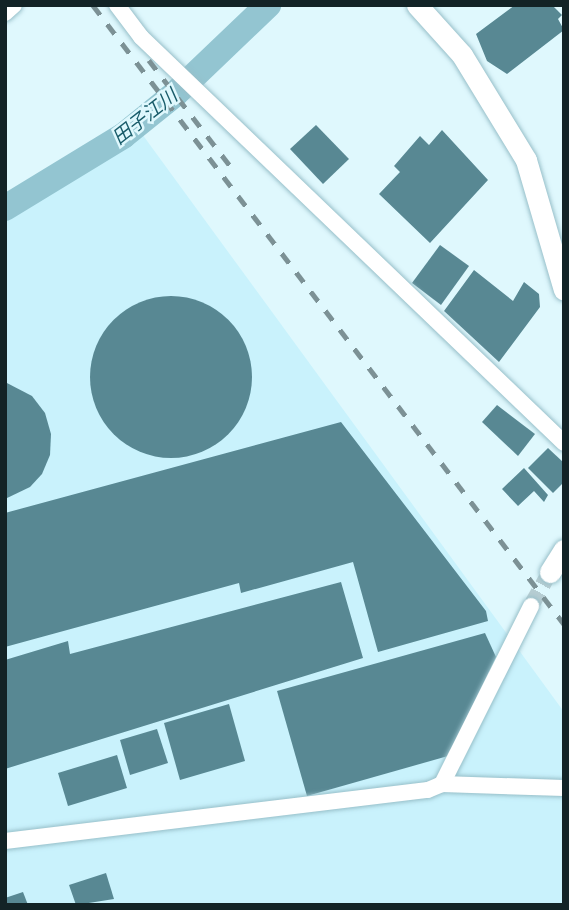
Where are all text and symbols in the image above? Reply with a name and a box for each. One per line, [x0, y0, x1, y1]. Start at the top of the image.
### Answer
water label: 田子江川 [108, 85, 182, 149]

